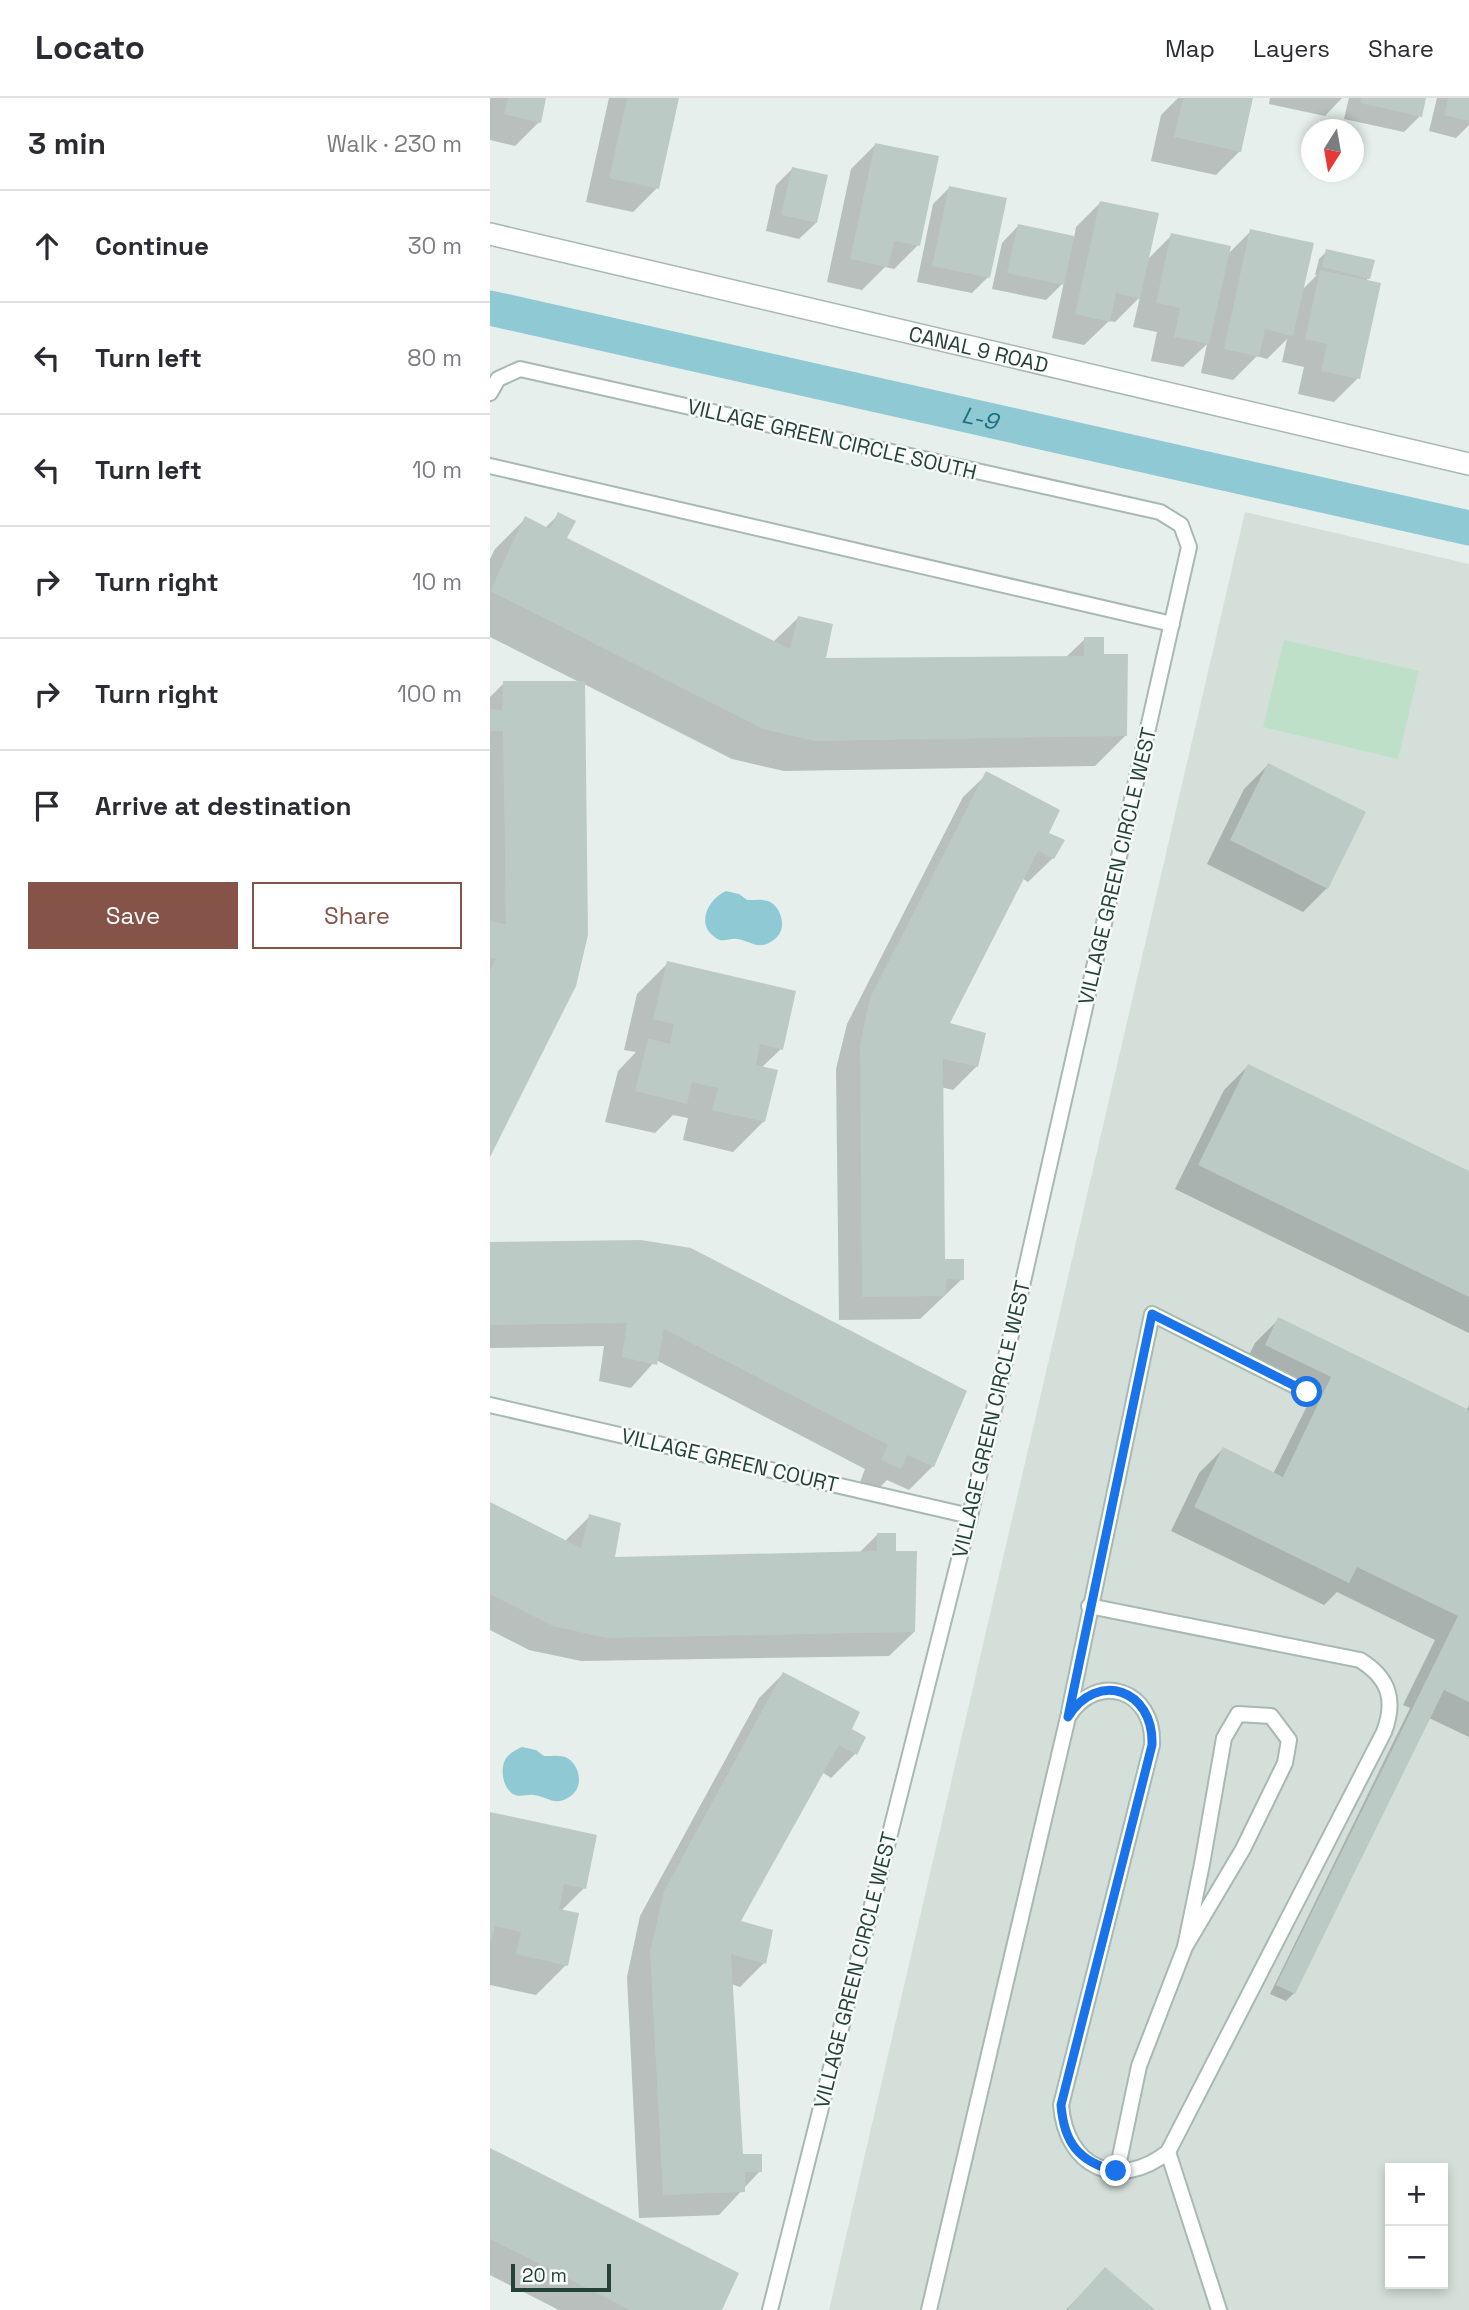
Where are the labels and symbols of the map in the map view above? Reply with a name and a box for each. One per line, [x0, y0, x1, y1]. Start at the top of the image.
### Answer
north arrow [1301, 119, 1364, 182]
street label: CANAL 9 ROAD [906, 319, 1051, 378]
street label: VILLAGE GREEN CIRCLE SOUTH [685, 393, 979, 485]
water label: L-9 [959, 399, 1003, 437]
street label: VILLAGE GREEN CIRCLE WEST [1072, 725, 1162, 1007]
street label: VILLAGE GREEN CIRCLE WEST [946, 1278, 1036, 1560]
route start [1291, 1376, 1322, 1407]
street label: VILLAGE GREEN COURT [619, 1422, 841, 1498]
street label: VILLAGE GREEN CIRCLE WEST [808, 1829, 902, 2111]
route end [1100, 2155, 1131, 2186]
scale bar [511, 2261, 611, 2293]

